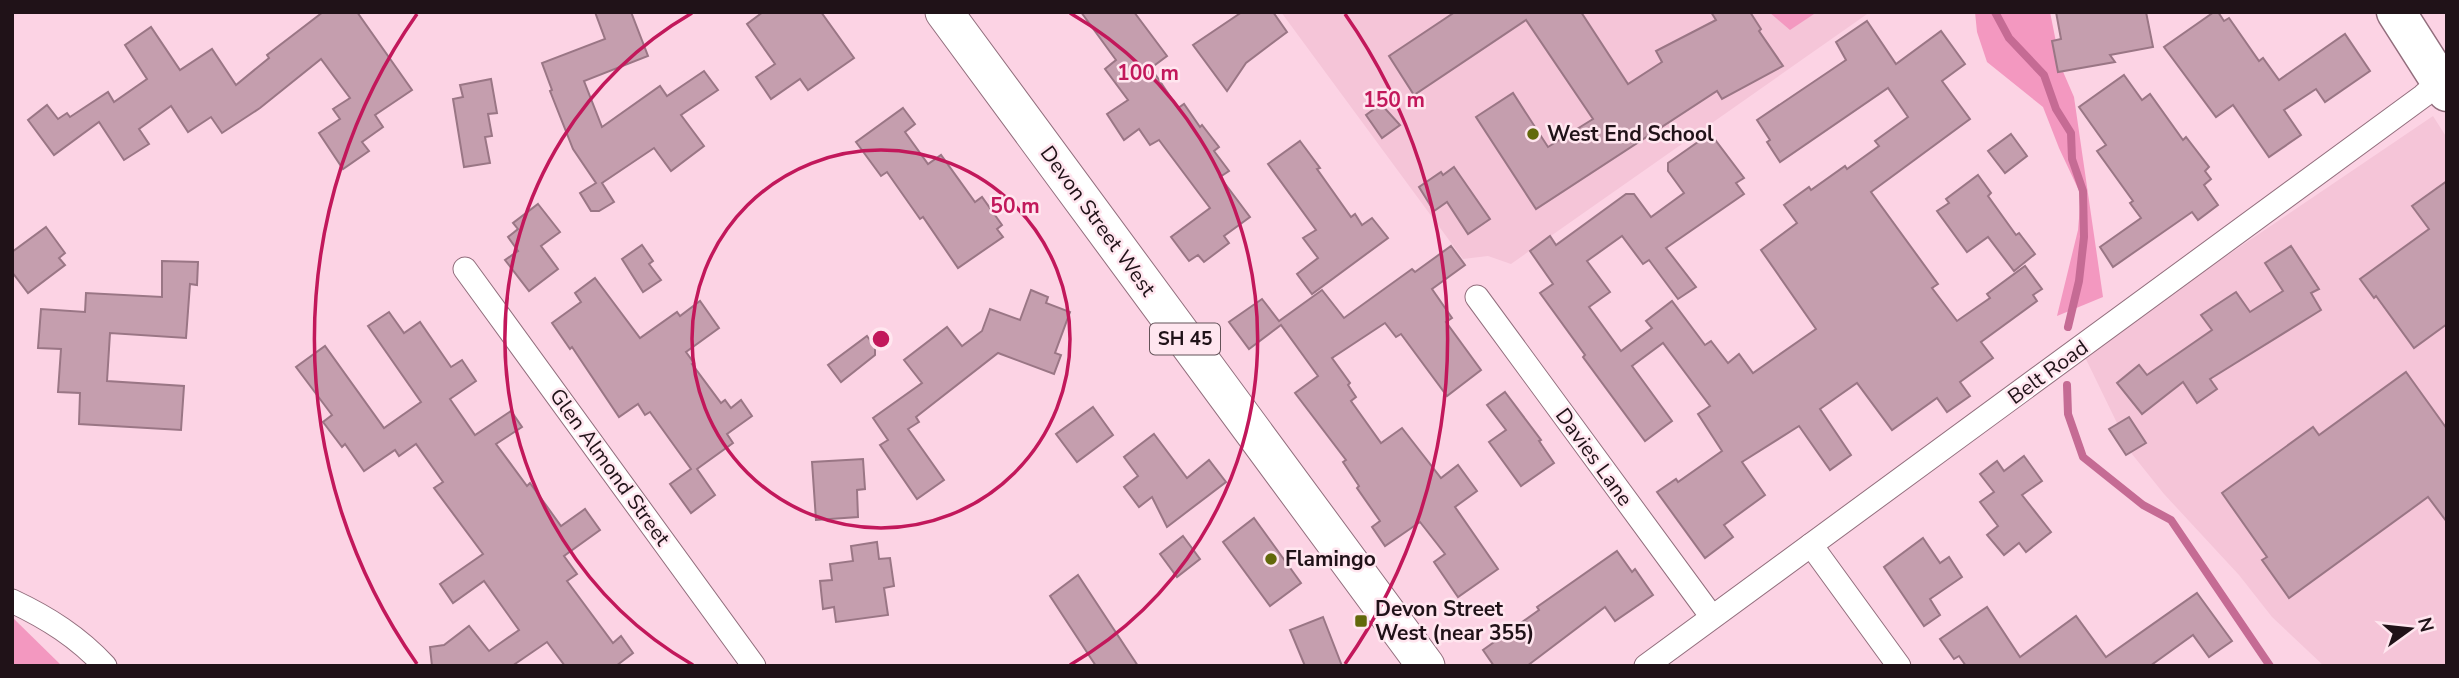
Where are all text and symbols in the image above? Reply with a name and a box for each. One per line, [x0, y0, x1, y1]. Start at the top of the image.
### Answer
text: 100 m [1117, 59, 1179, 87]
text: 150 m [1363, 86, 1425, 114]
place label: West End School [1547, 120, 1714, 148]
marker: West End School [1525, 126, 1541, 142]
street label: Devon Street West [1034, 140, 1162, 302]
text: 50 m [990, 192, 1040, 220]
road number: SH 45 [1150, 324, 1220, 354]
centre of rings [869, 327, 893, 351]
street label: Belt Road [2002, 333, 2094, 411]
street label: Glen Almond Street [543, 383, 677, 552]
street label: Davies Lane [1549, 402, 1639, 512]
place label: Flamingo [1285, 545, 1376, 573]
marker: Flamingo [1263, 551, 1279, 567]
north arrow [2375, 594, 2445, 664]
place label: Devon Street West (near 355) [1375, 595, 1534, 647]
marker: Devon Street West (near 355) [1353, 613, 1369, 629]
text: N [2411, 615, 2440, 635]

